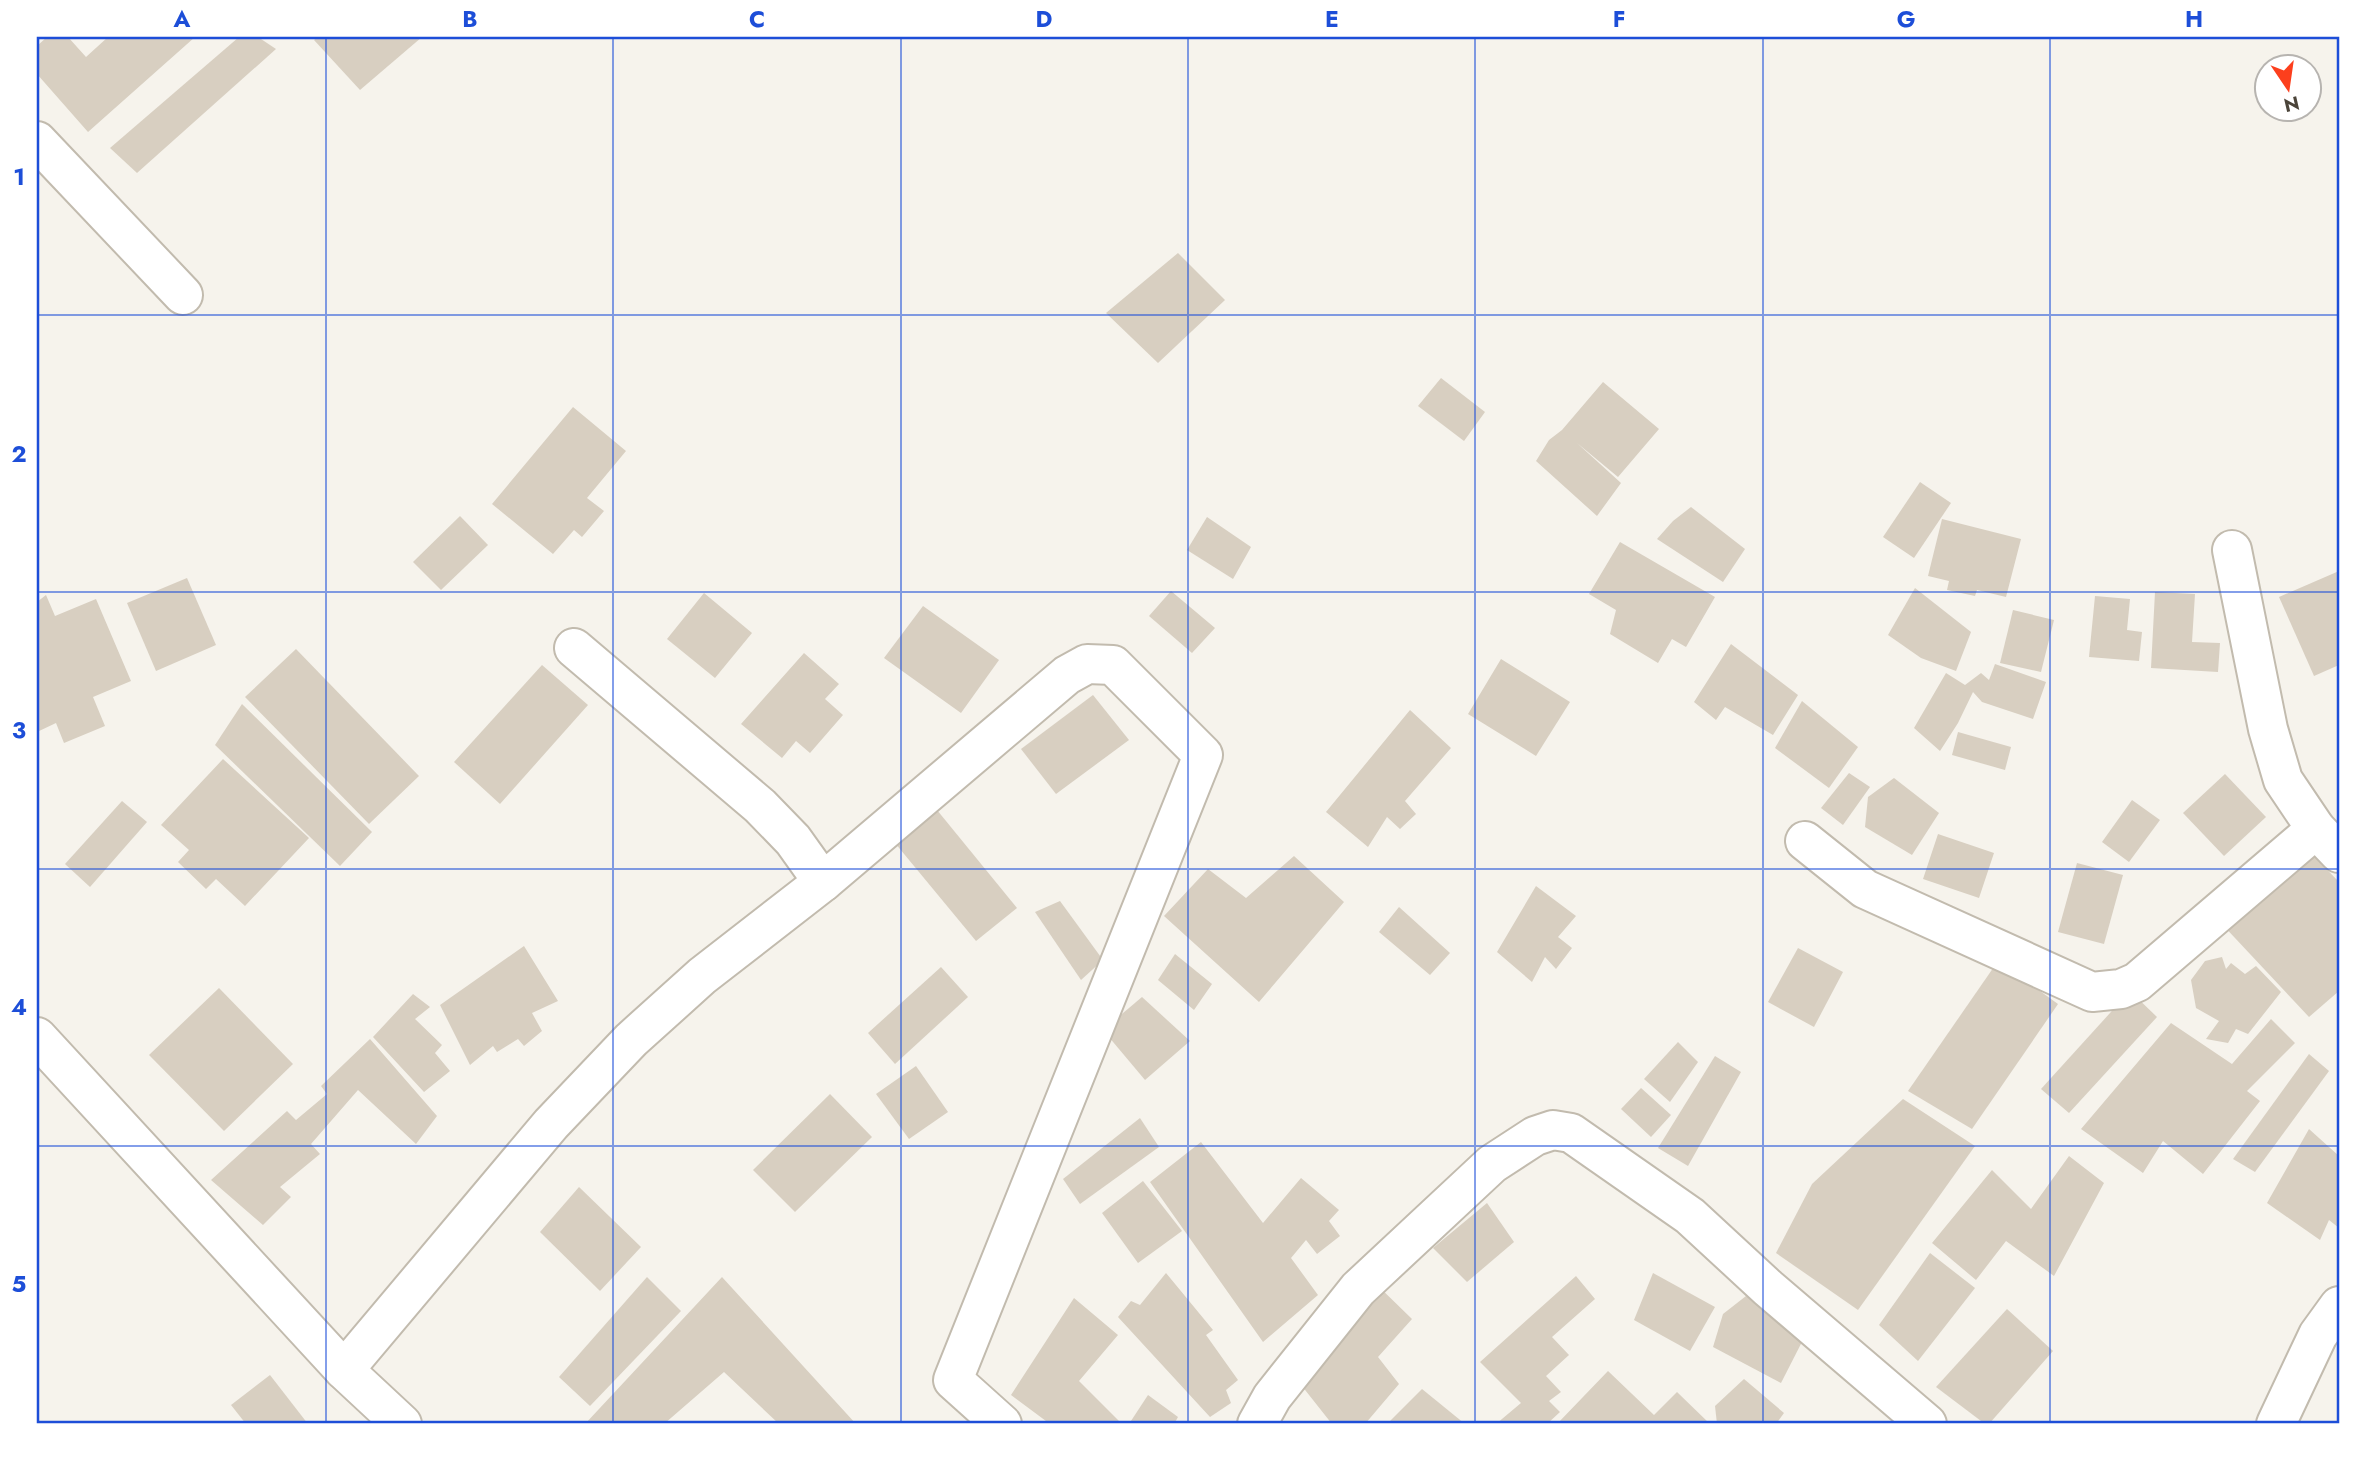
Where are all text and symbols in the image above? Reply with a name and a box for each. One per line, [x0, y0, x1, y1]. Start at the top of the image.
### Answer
text: A [173, 2, 191, 36]
text: B [462, 2, 478, 36]
text: C [749, 2, 765, 36]
text: D [1036, 2, 1053, 36]
text: E [1325, 2, 1339, 36]
text: F [1613, 2, 1625, 36]
text: G [1897, 2, 1915, 36]
text: H [2185, 2, 2203, 36]
north arrow [2254, 52, 2324, 122]
text: N [2281, 89, 2302, 119]
text: 1 [13, 160, 25, 194]
text: 2 [11, 437, 27, 471]
text: 3 [12, 713, 26, 747]
text: 4 [11, 990, 27, 1024]
text: 5 [12, 1267, 26, 1301]

